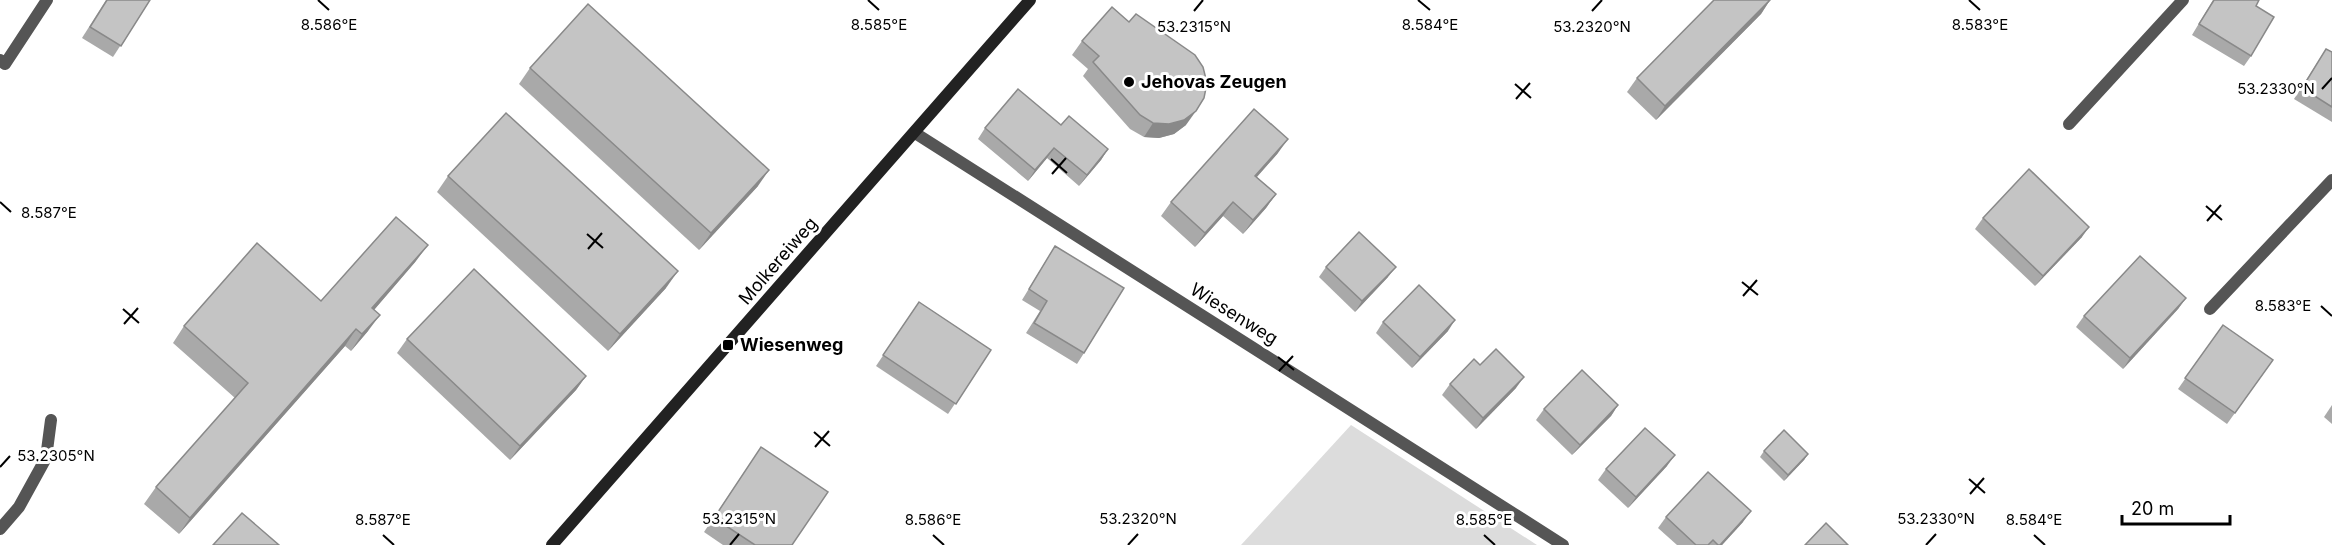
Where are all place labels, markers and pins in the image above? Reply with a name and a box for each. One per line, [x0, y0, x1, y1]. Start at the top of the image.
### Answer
place label: Jehovas Zeugen [1141, 71, 1287, 92]
marker: Jehovas Zeugen [1122, 75, 1136, 89]
place label: Wiesenweg [740, 334, 843, 355]
marker: Wiesenweg [721, 338, 735, 352]

